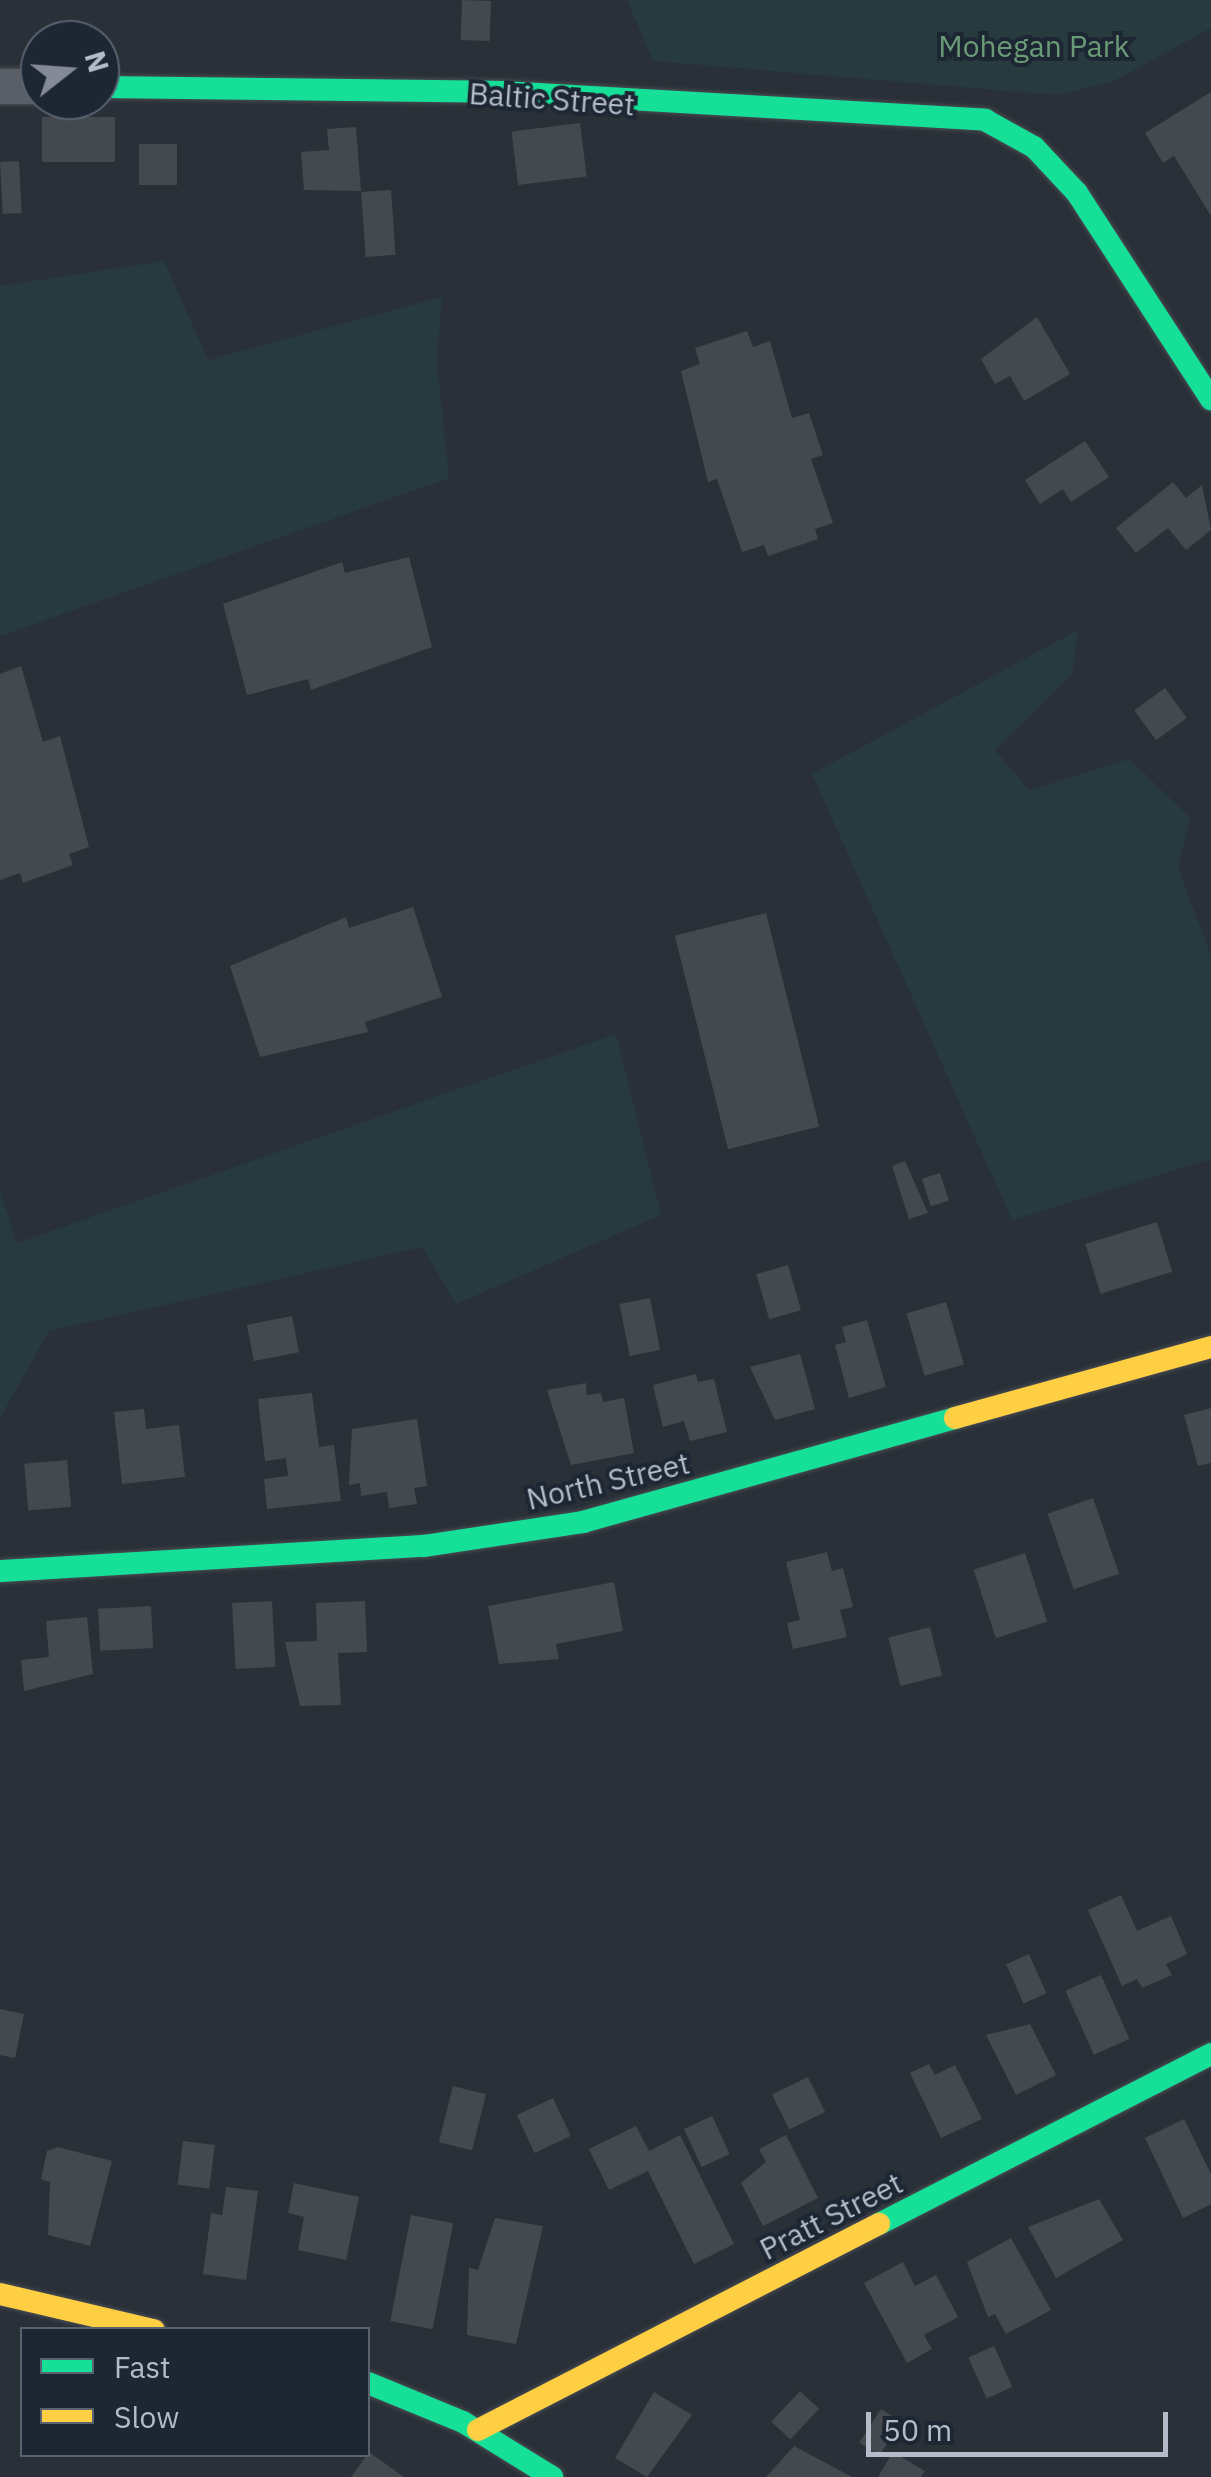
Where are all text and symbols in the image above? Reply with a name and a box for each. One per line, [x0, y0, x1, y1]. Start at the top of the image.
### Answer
north arrow [20, 20, 120, 120]
park label: Mohegan Park [938, 28, 1130, 64]
text: N [77, 47, 118, 77]
street label: Baltic Street [468, 75, 636, 123]
street label: North Street [523, 1445, 693, 1517]
street label: Pratt Street [754, 2165, 908, 2267]
legend [20, 2327, 370, 2457]
text: Fast [114, 2347, 171, 2386]
scale bar [871, 2392, 1174, 2454]
text: Slow [114, 2397, 179, 2436]
text: 50 m [883, 2410, 952, 2449]

